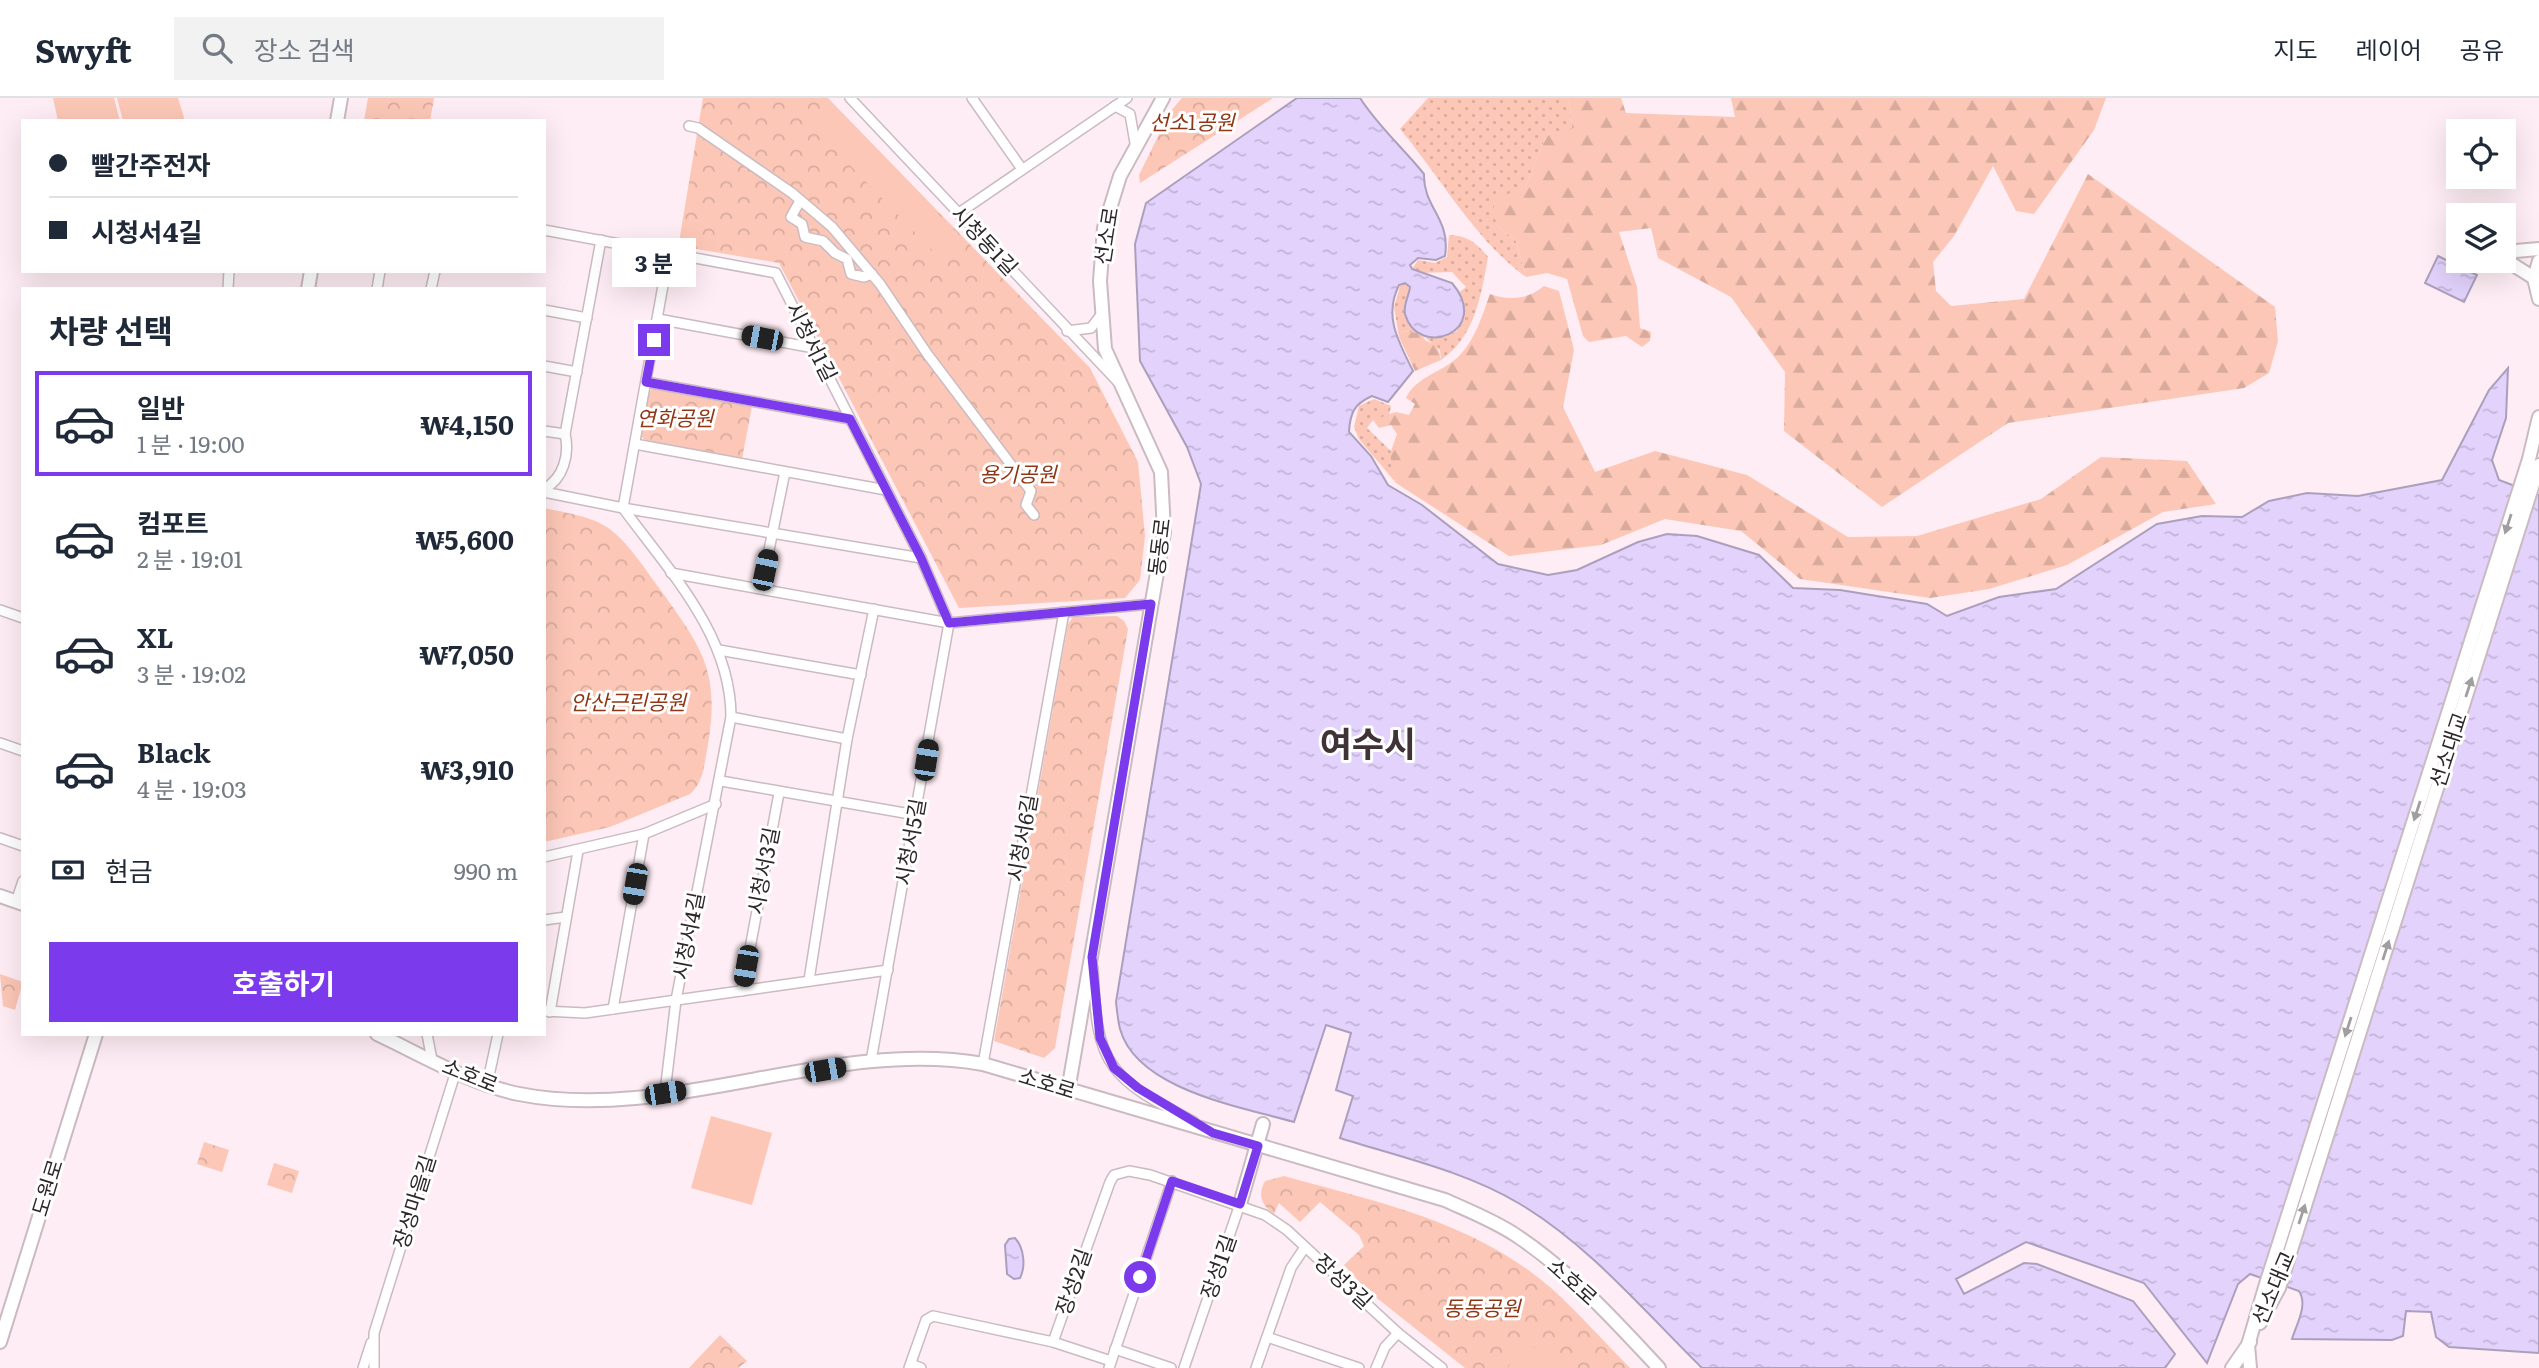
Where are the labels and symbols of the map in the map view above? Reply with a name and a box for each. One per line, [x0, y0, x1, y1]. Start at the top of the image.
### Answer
park label: 선소1공원 [1149, 105, 1236, 136]
street label: 시청동1길 [945, 197, 1026, 281]
street label: 선소로 [1085, 205, 1124, 267]
callout: 3 분 [612, 238, 696, 288]
street label: 시청서1길 [780, 296, 847, 386]
route end [638, 324, 670, 356]
car [740, 324, 785, 352]
park label: 연화공원 [636, 401, 715, 432]
park label: 용기공원 [979, 457, 1058, 488]
one-way arrow [2502, 513, 2513, 534]
street label: 동동로 [1139, 516, 1176, 577]
car [751, 547, 780, 593]
one-way arrow [2464, 676, 2475, 697]
park label: 안산근린공원 [570, 685, 688, 716]
street label: 선소대교 [2420, 708, 2473, 791]
district label: 여수시 [1320, 716, 1416, 768]
car [913, 738, 940, 782]
street label: 시청서6길 [998, 791, 1043, 884]
street label: 시청서5길 [886, 796, 931, 888]
one-way arrow [2411, 800, 2422, 821]
street label: 시청서3길 [738, 824, 785, 917]
car [622, 861, 649, 907]
street label: 시청서4길 [663, 889, 710, 982]
one-way arrow [2381, 940, 2391, 961]
car [733, 943, 760, 989]
one-way arrow [2342, 1017, 2352, 1038]
street label: 소호로 [438, 1048, 504, 1099]
car [803, 1056, 848, 1084]
street label: 소호로 [1015, 1058, 1080, 1105]
car [643, 1079, 688, 1107]
street label: 장성마을길 [384, 1151, 442, 1252]
street label: 도원로 [22, 1155, 69, 1220]
one-way arrow [2297, 1203, 2308, 1224]
street label: 장성1길 [1191, 1230, 1242, 1303]
street label: 장성2길 [1046, 1244, 1097, 1319]
street label: 장성3길 [1309, 1245, 1381, 1315]
street label: 선소대교 [2242, 1245, 2301, 1329]
street label: 소호로 [1542, 1249, 1606, 1311]
route start [1124, 1261, 1156, 1293]
park label: 동동공원 [1443, 1291, 1522, 1322]

